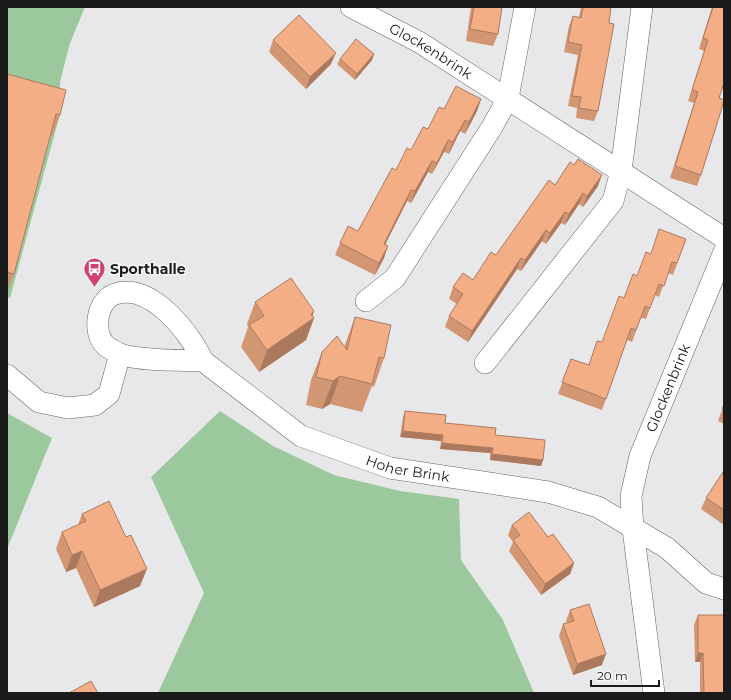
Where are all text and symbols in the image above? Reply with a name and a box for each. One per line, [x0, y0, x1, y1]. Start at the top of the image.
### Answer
street label: Glockenbrink [386, 19, 476, 83]
bus stop icon: Sporthalle [81, 256, 107, 289]
place label: Sporthalle [110, 260, 186, 278]
street label: Glockenbrink [642, 341, 694, 435]
street label: Hoher Brink [363, 451, 451, 486]
scale bar [591, 662, 659, 688]
text: 20 m [597, 668, 628, 683]

